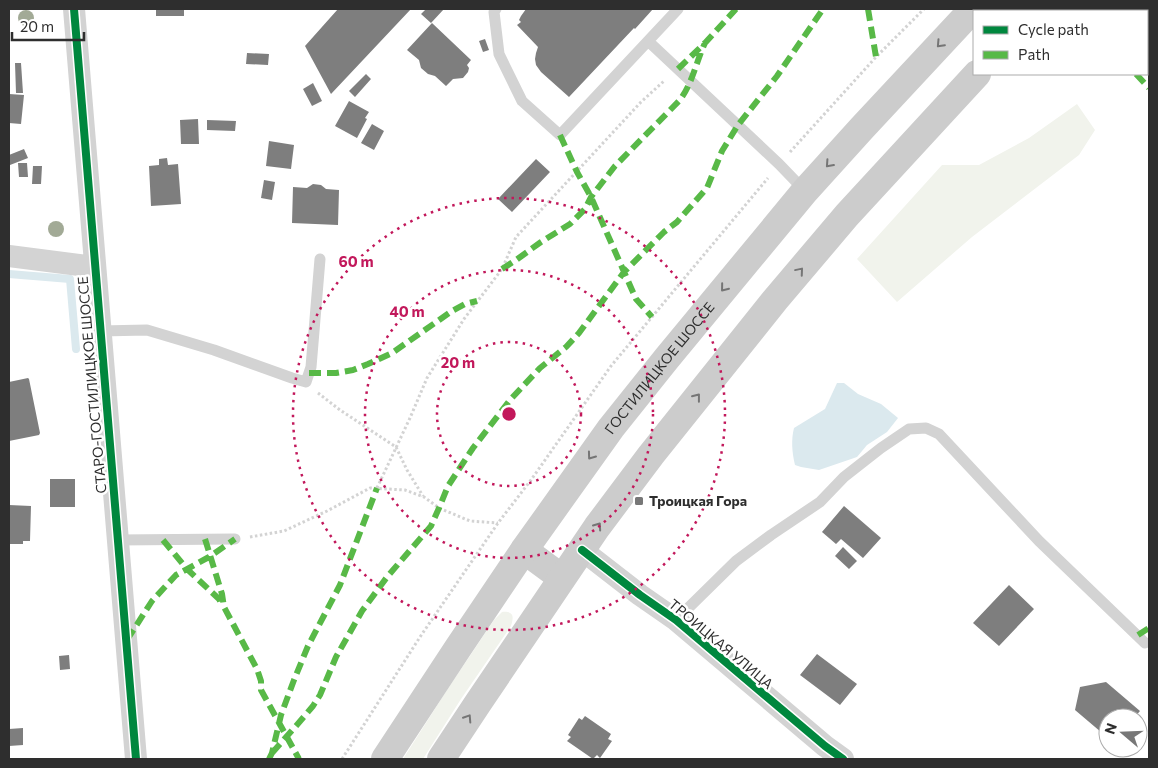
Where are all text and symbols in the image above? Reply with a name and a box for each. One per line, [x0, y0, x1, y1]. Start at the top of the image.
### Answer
scale bar [12, 10, 85, 42]
legend [973, 10, 1148, 75]
text: 20 m [20, 17, 54, 35]
text: Cycle path [1018, 20, 1089, 38]
one-way arrow [937, 39, 946, 48]
text: Path [1018, 45, 1050, 63]
one-way arrow [826, 158, 835, 167]
text: 60 m [338, 252, 374, 270]
one-way arrow [794, 268, 802, 277]
street label: СТАРО-ГОСТИЛИЦКОЕ ШОССЕ [74, 276, 109, 494]
one-way arrow [721, 282, 730, 291]
street label: ГОСТИЛИЦКОЕ ШОССЕ [601, 298, 718, 437]
text: 40 m [389, 302, 425, 320]
text: 20 m [441, 353, 475, 371]
one-way arrow [691, 393, 700, 402]
centre of rings [500, 405, 518, 423]
one-way arrow [588, 450, 597, 460]
place label: Троицкая Гора [649, 492, 747, 509]
marker: Троицкая Гора [633, 495, 645, 507]
one-way arrow [592, 522, 601, 532]
street label: ТРОИЦКАЯ УЛИЦА [666, 595, 777, 692]
north arrow [1098, 708, 1148, 758]
one-way arrow [462, 715, 471, 724]
text: N [1100, 721, 1120, 736]

